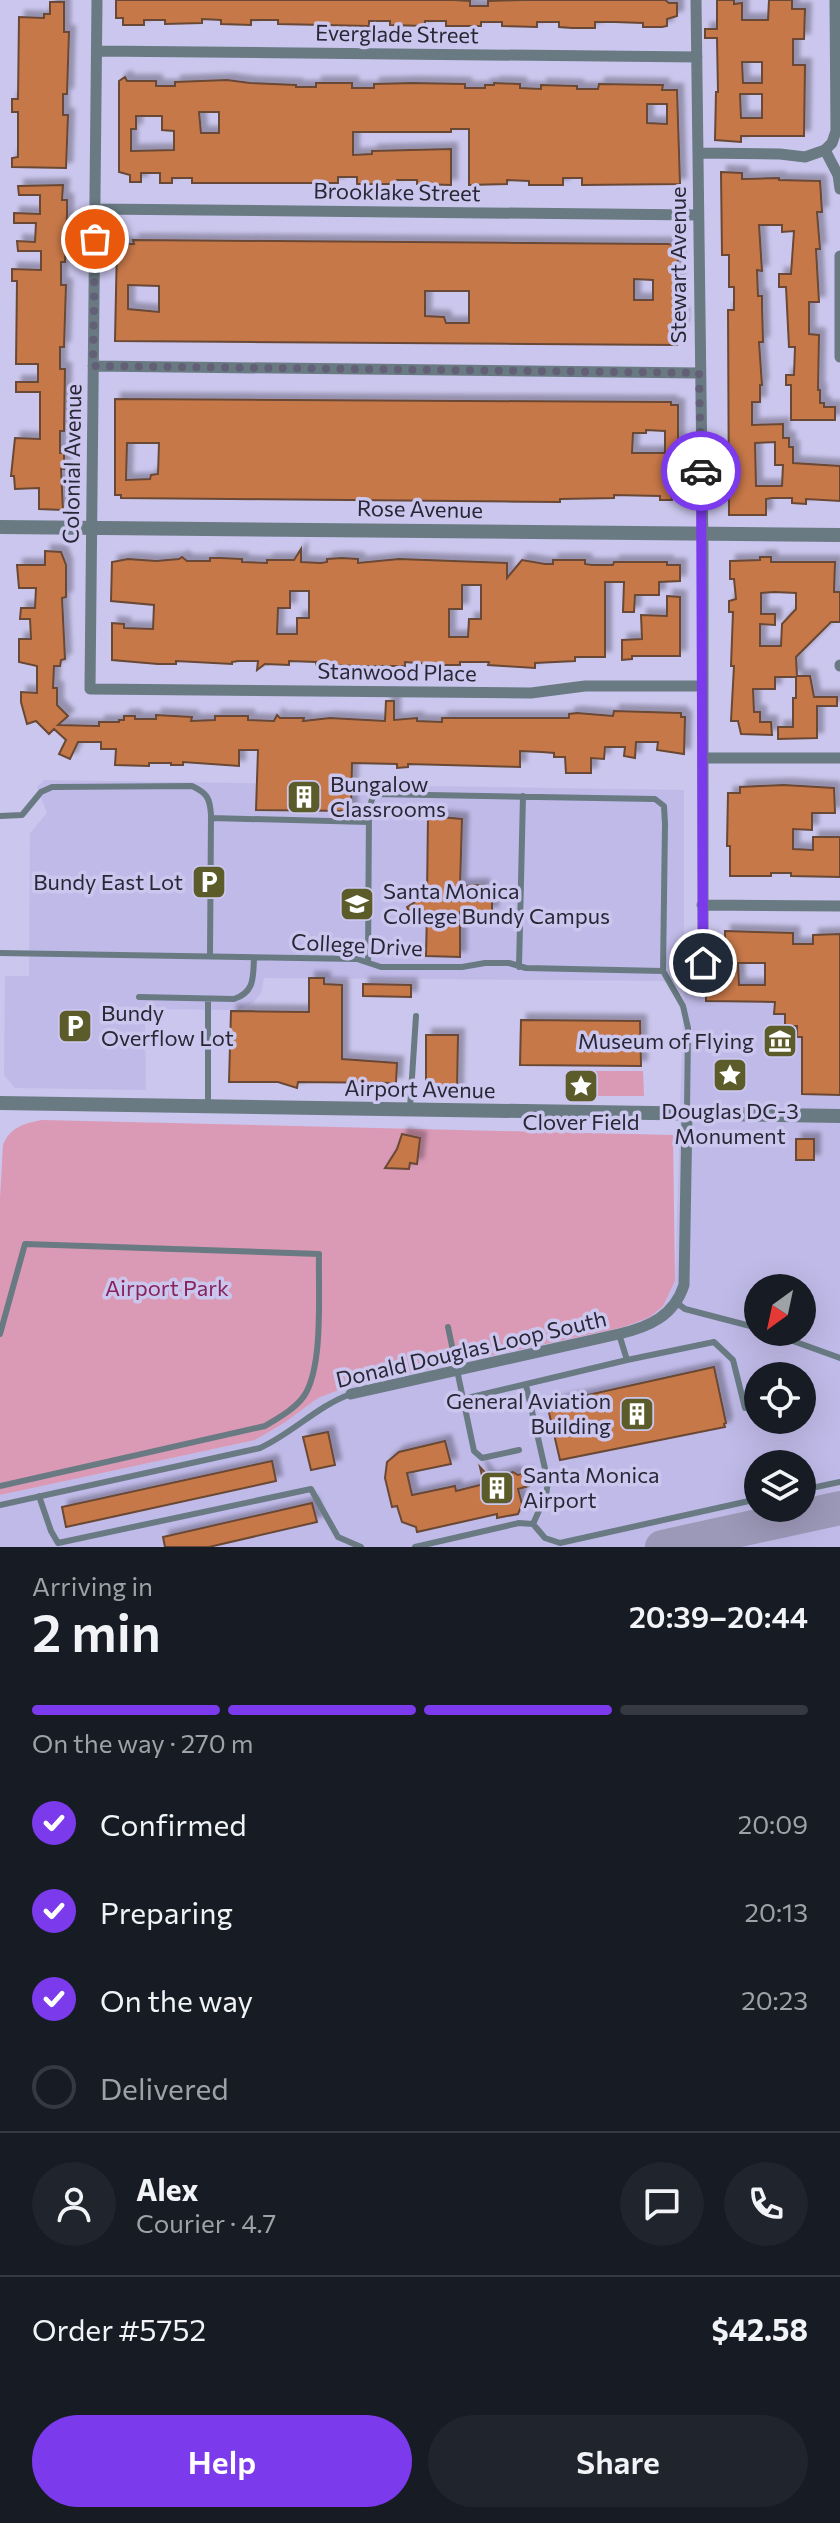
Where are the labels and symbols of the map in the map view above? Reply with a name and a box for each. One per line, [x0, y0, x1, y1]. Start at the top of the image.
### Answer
street label: Everglade Street [315, 19, 479, 48]
street label: Brooklake Street [313, 177, 481, 206]
street label: Stewart Avenue [664, 186, 691, 344]
pin [61, 205, 129, 273]
street label: Colonial Avenue [57, 384, 86, 544]
courier [661, 431, 741, 511]
street label: Rose Avenue [357, 494, 483, 523]
street label: Stanwood Place [317, 657, 477, 686]
place label: Bungalow Classrooms [330, 770, 446, 822]
building icon: Bungalow Classrooms [285, 778, 323, 816]
parking icon: Bundy East Lot [190, 863, 228, 901]
place label: Bundy East Lot [33, 868, 183, 895]
place label: Santa Monica College Bundy Campus [383, 877, 610, 929]
school or university icon: Santa Monica College Bundy Campus [338, 885, 376, 923]
street label: College Drive [291, 928, 423, 961]
pin [669, 929, 737, 997]
place label: Bundy Overflow Lot [101, 999, 234, 1051]
parking icon: Bundy Overflow Lot [56, 1007, 94, 1045]
museum icon: Museum of Flying [761, 1022, 799, 1060]
place label: Museum of Flying [578, 1027, 754, 1054]
place icon: Douglas DC-3 Monument [711, 1056, 749, 1094]
place icon: Clover Field [562, 1067, 600, 1105]
street label: Airport Avenue [344, 1074, 496, 1103]
place label: Douglas DC-3 Monument [661, 1097, 799, 1149]
place label: Clover Field [522, 1108, 640, 1135]
park label: Airport Park [105, 1274, 229, 1301]
north arrow [744, 1274, 816, 1346]
street label: Donald Douglas Loop South [333, 1304, 609, 1393]
place label: General Aviation Building [446, 1387, 611, 1439]
building icon: General Aviation Building [618, 1395, 656, 1433]
place label: Santa Monica Airport [523, 1461, 660, 1513]
building icon: Santa Monica Airport [478, 1469, 516, 1507]

